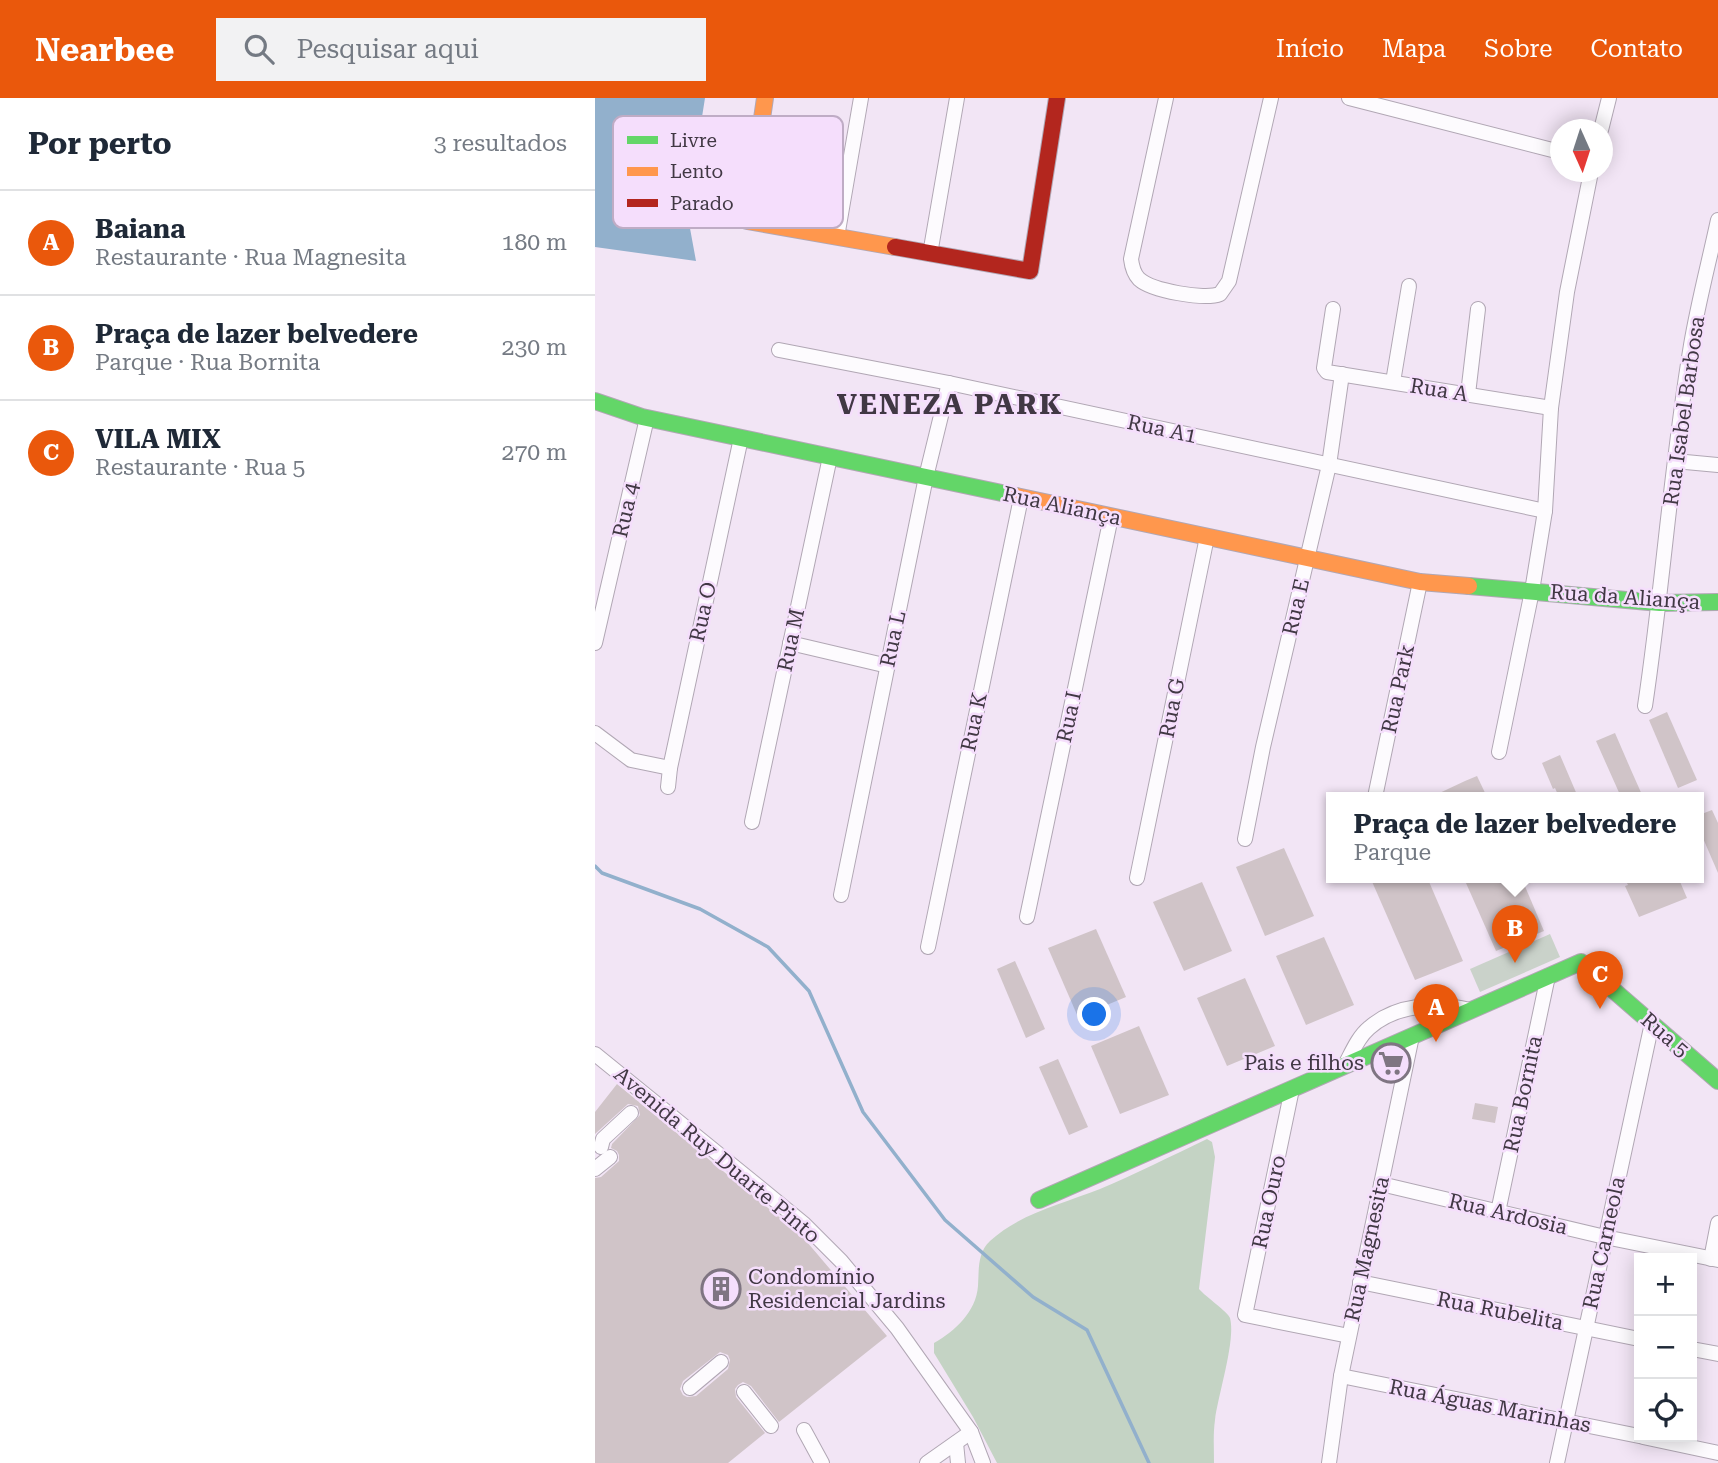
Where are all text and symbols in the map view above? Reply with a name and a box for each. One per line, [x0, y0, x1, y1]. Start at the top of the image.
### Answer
search box [216, 18, 706, 81]
text: Nearbee [35, 30, 174, 69]
icon: search [240, 30, 278, 68]
text: Pesquisar aqui [296, 34, 479, 64]
text: Início [1276, 35, 1344, 63]
text: Mapa [1382, 35, 1446, 63]
text: Sobre [1484, 35, 1552, 63]
text: Contato [1590, 35, 1683, 63]
legend [613, 116, 843, 228]
north arrow [1550, 119, 1613, 182]
text: Por perto [28, 126, 172, 161]
text: Livre [670, 129, 717, 152]
text: 3 resultados [434, 130, 567, 157]
text: Lento [670, 160, 723, 183]
text: Parado [670, 192, 734, 215]
text: Baiana [95, 214, 186, 244]
text: A [43, 229, 59, 256]
text: 180 m [502, 229, 567, 256]
text: Restaurante · Rua Magnesita [95, 244, 406, 271]
street label: Rua Isabel Barbosa [1659, 314, 1709, 507]
text: Praça de lazer belvedere [95, 319, 418, 349]
text: B [43, 334, 59, 361]
text: 230 m [502, 334, 567, 361]
text: Parque · Rua Bornita [95, 349, 320, 376]
street label: Rua A [1408, 374, 1470, 406]
district label: VENEZA PARK [837, 388, 1063, 421]
street label: Rua A1 [1125, 410, 1199, 448]
text: VILA MIX [95, 424, 221, 454]
text: C [43, 439, 59, 466]
text: 270 m [502, 439, 567, 466]
text: Restaurante · Rua 5 [95, 454, 305, 481]
street label: Rua 4 [608, 480, 644, 540]
street label: Rua Aliança [1001, 482, 1124, 530]
street label: Rua E [1278, 576, 1314, 638]
street label: Rua O [685, 580, 721, 644]
street label: Rua da Aliança [1549, 580, 1701, 614]
street label: Rua M [773, 606, 809, 674]
street label: Rua L [875, 609, 911, 669]
street label: Rua Park [1377, 642, 1419, 736]
street label: Rua G [1154, 676, 1190, 740]
street label: Rua I [1052, 689, 1086, 745]
street label: Rua K [956, 691, 992, 753]
popup [1326, 792, 1704, 883]
text: Praça de lazer belvedere [1354, 809, 1676, 839]
text: Parque [1354, 839, 1431, 866]
pin: B [1492, 905, 1538, 963]
pin: C [1577, 951, 1623, 1009]
pin: A [1413, 984, 1459, 1042]
your location [1077, 997, 1111, 1031]
street label: Rua 5 [1636, 1008, 1694, 1062]
street label: Rua Bornita [1499, 1033, 1547, 1155]
supermarket icon: Pais e filhos [1370, 1042, 1412, 1084]
place label: Pais e filhos [1244, 1051, 1364, 1075]
street label: Avenida Ruy Duarte Pinto [609, 1062, 825, 1248]
street label: Rua Ouro [1247, 1153, 1291, 1251]
street label: Rua Magnesita [1340, 1174, 1394, 1324]
street label: Rua Carneola [1578, 1174, 1630, 1312]
street label: Rua Ardosia [1446, 1189, 1570, 1239]
map controls [1634, 1253, 1697, 1442]
button: + [1634, 1253, 1697, 1316]
place label: Condomínio Residencial Jardins [748, 1265, 945, 1313]
building icon: Condomínio Residencial Jardins [700, 1268, 742, 1310]
street label: Rua Rubelita [1435, 1287, 1566, 1335]
button: − [1634, 1316, 1697, 1379]
street label: Rua Águas Marinhas [1387, 1374, 1593, 1437]
button: locate [1634, 1379, 1697, 1442]

